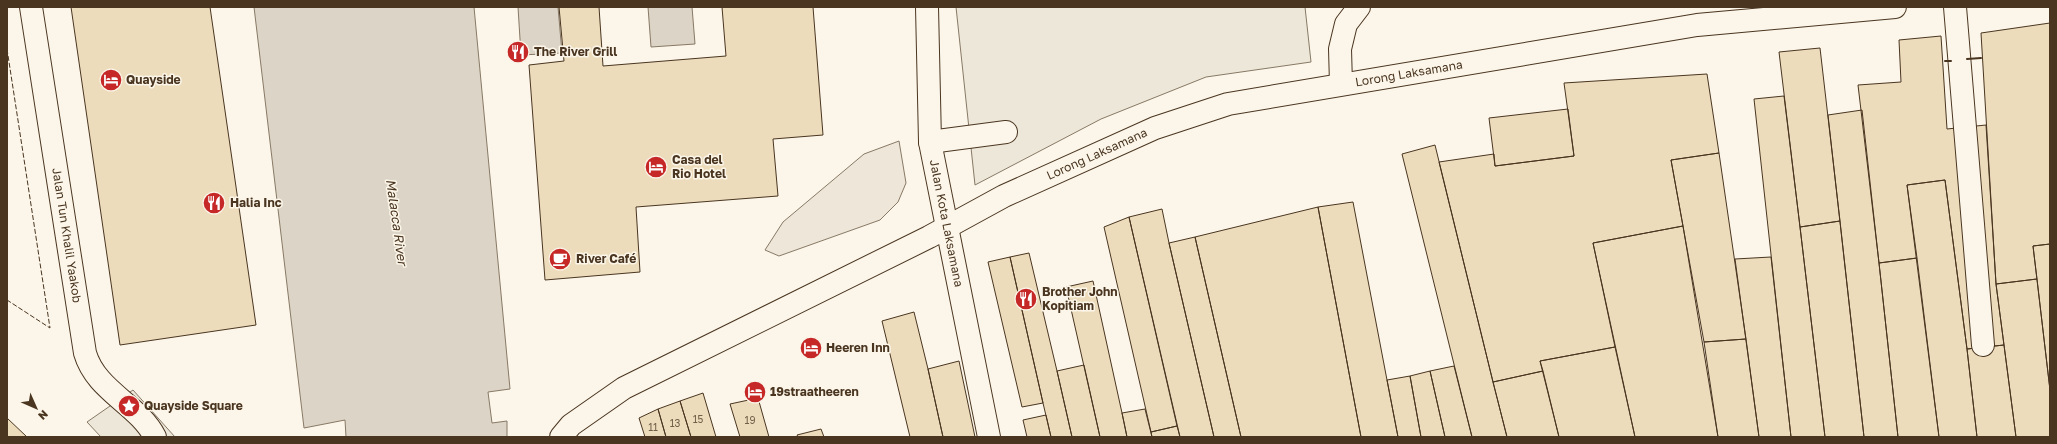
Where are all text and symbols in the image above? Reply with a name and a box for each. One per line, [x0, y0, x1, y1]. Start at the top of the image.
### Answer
restaurant icon: The River Grill [505, 39, 531, 65]
place label: The River Grill [534, 44, 617, 59]
street label: Lorong Laksamana [1354, 57, 1464, 89]
hotel icon: Quayside [98, 67, 124, 93]
place label: Quayside [126, 72, 181, 87]
street label: Lorong Laksamana [1044, 125, 1149, 183]
place label: Casa del Rio Hotel [672, 152, 726, 181]
hotel icon: Casa del Rio Hotel [643, 154, 669, 180]
street label: Jalan Kota Laksamana [927, 158, 967, 288]
street label: Jalan Tun Khalil Yaakob [49, 167, 85, 304]
water label: Malacca River [383, 178, 411, 268]
restaurant icon: Halia Inc [201, 190, 227, 216]
place label: Halia Inc [230, 195, 282, 210]
cafe icon: River Café [547, 246, 573, 272]
place label: River Café [576, 251, 636, 266]
place label: Brother John Kopitiam [1042, 284, 1117, 313]
restaurant icon: Brother John Kopitiam [1013, 286, 1039, 312]
hotel icon: Heeren Inn [798, 335, 824, 361]
place label: Heeren Inn [826, 340, 890, 355]
hotel icon: 19straatheeren [742, 379, 768, 405]
place label: 19straatheeren [770, 384, 859, 399]
north arrow [16, 388, 56, 428]
place icon: Quayside Square [116, 393, 142, 419]
place label: Quayside Square [144, 398, 243, 413]
text: N [36, 408, 51, 423]
house number: 15 [693, 413, 704, 425]
house number: 19 [745, 414, 755, 426]
house number: 13 [670, 417, 680, 429]
house number: 11 [648, 421, 658, 433]

